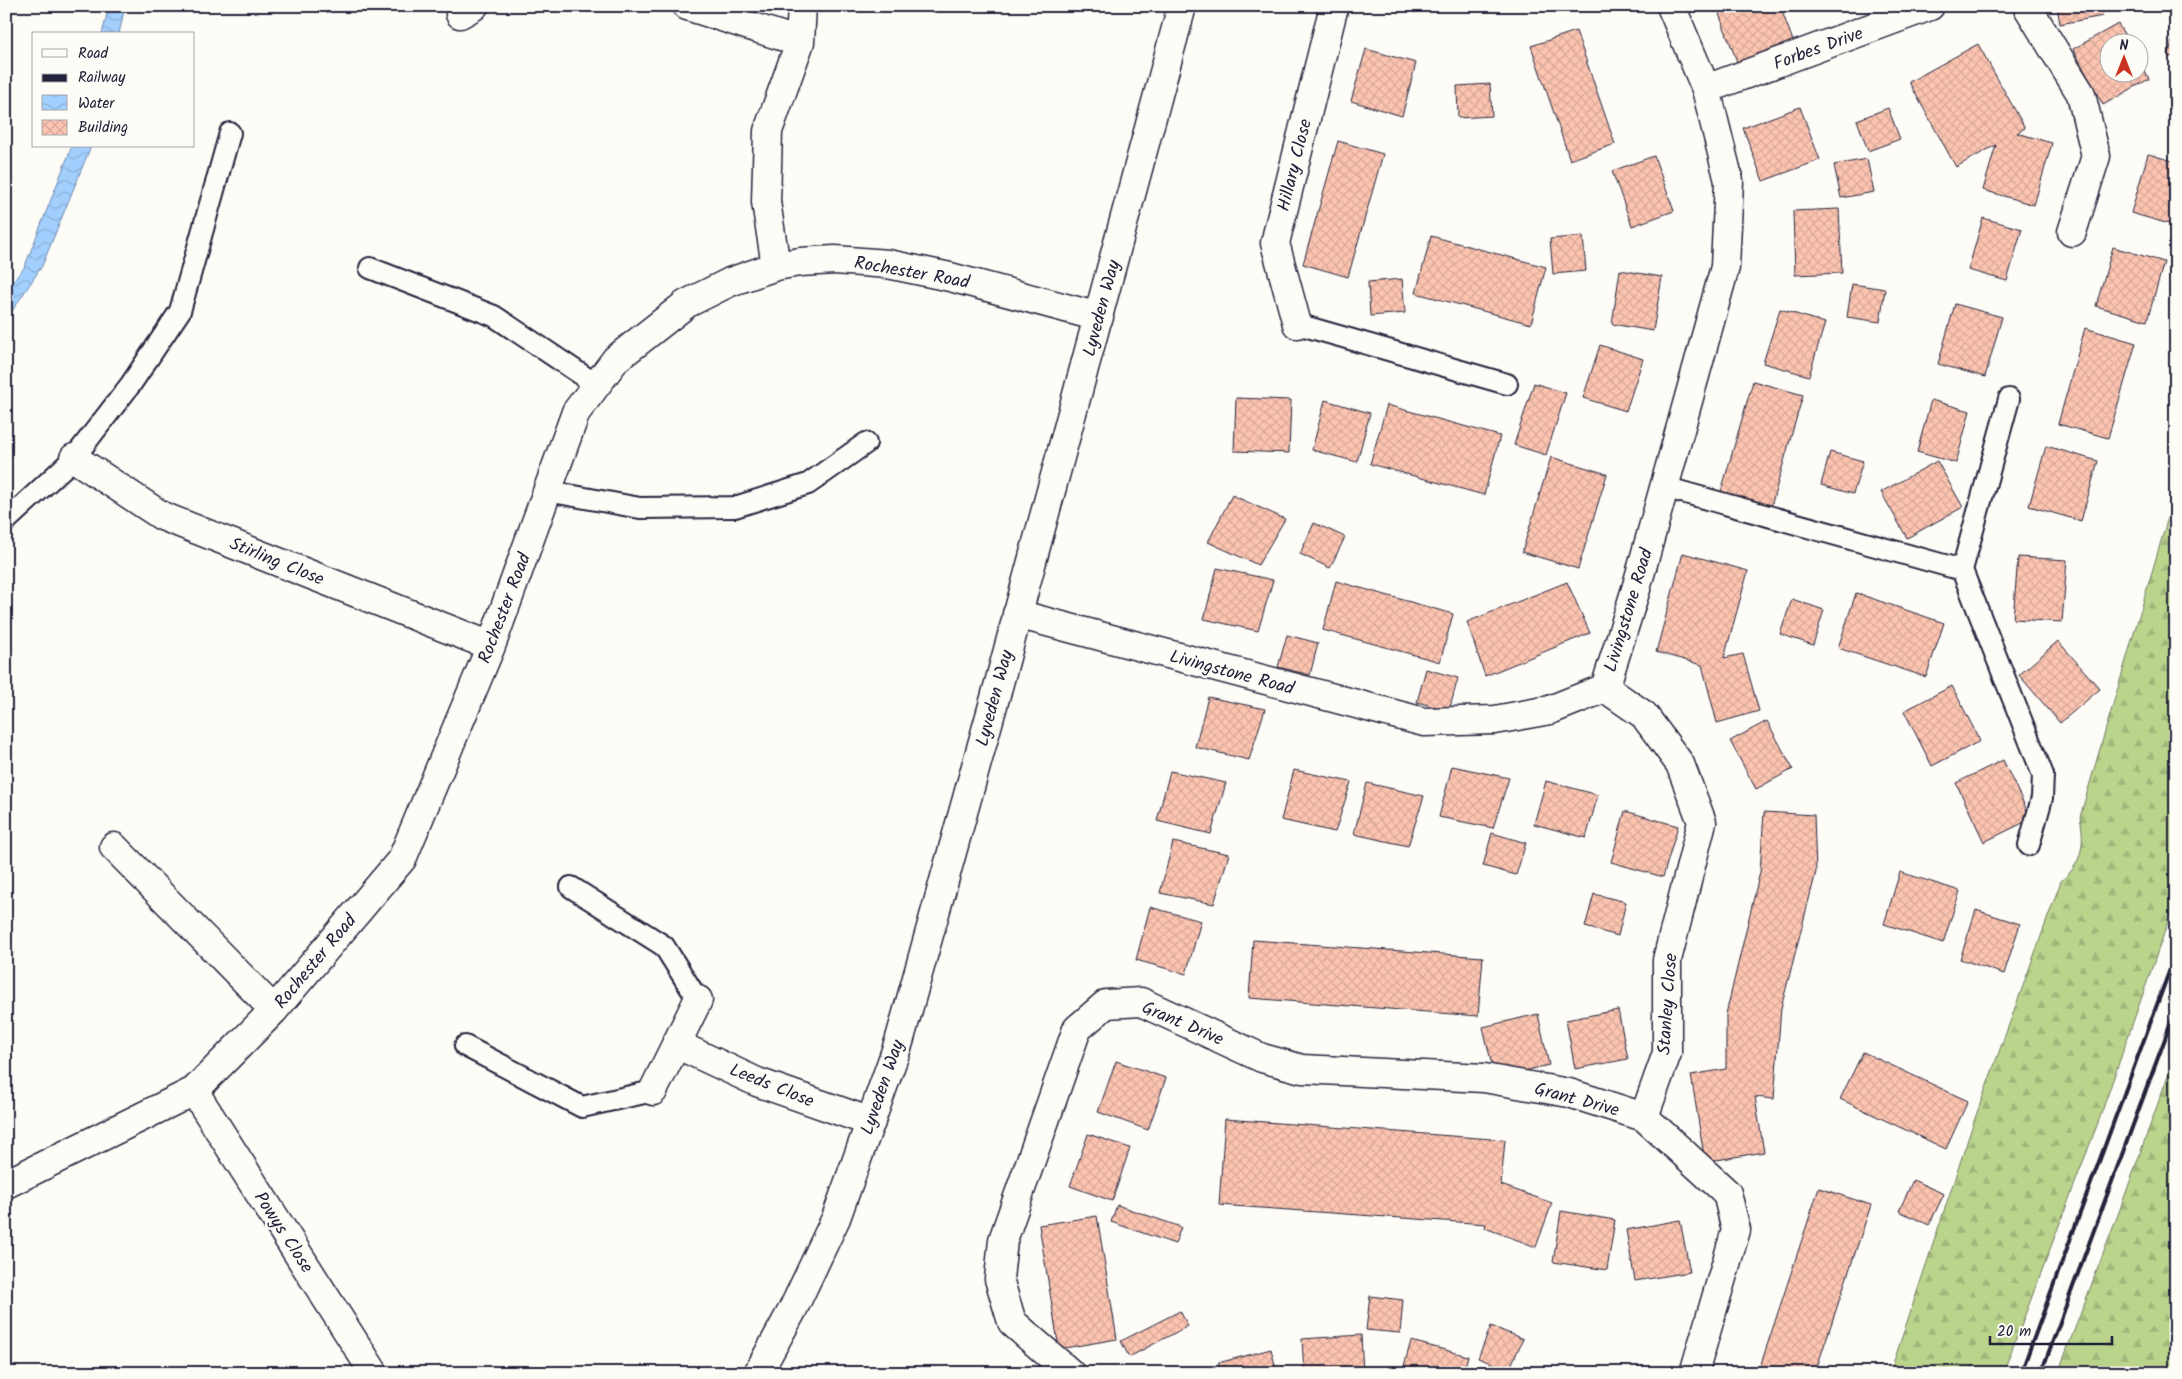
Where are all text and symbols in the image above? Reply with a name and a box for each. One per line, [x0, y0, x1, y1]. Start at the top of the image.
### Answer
street label: Forbes Drive [1770, 20, 1867, 79]
legend [32, 32, 195, 148]
north arrow [2100, 32, 2150, 82]
text: N [2120, 35, 2129, 57]
text: Road [78, 42, 109, 66]
text: Railway [78, 66, 126, 90]
text: Water [78, 92, 115, 116]
text: Building [78, 116, 128, 140]
street label: Hillary Close [1270, 116, 1321, 215]
street label: Rochester Road [852, 249, 973, 298]
street label: Lyveden Way [1076, 256, 1129, 360]
street label: Stirling Close [225, 530, 328, 595]
street label: Livingstone Road [1597, 544, 1662, 676]
street label: Rochester Road [471, 548, 540, 668]
street label: Livingstone Road [1166, 643, 1298, 704]
street label: Lyveden Way [969, 646, 1022, 750]
street label: Rochester Road [268, 907, 365, 1016]
street label: Stanley Close [1650, 952, 1687, 1056]
street label: Grant Drive [1137, 994, 1228, 1055]
street label: Lyveden Way [854, 1036, 913, 1139]
street label: Leeds Close [725, 1056, 818, 1117]
street label: Grant Drive [1531, 1075, 1622, 1126]
street label: Powys Close [245, 1186, 320, 1279]
scale bar [1990, 1314, 2112, 1346]
text: 20 m [1997, 1320, 2031, 1344]

